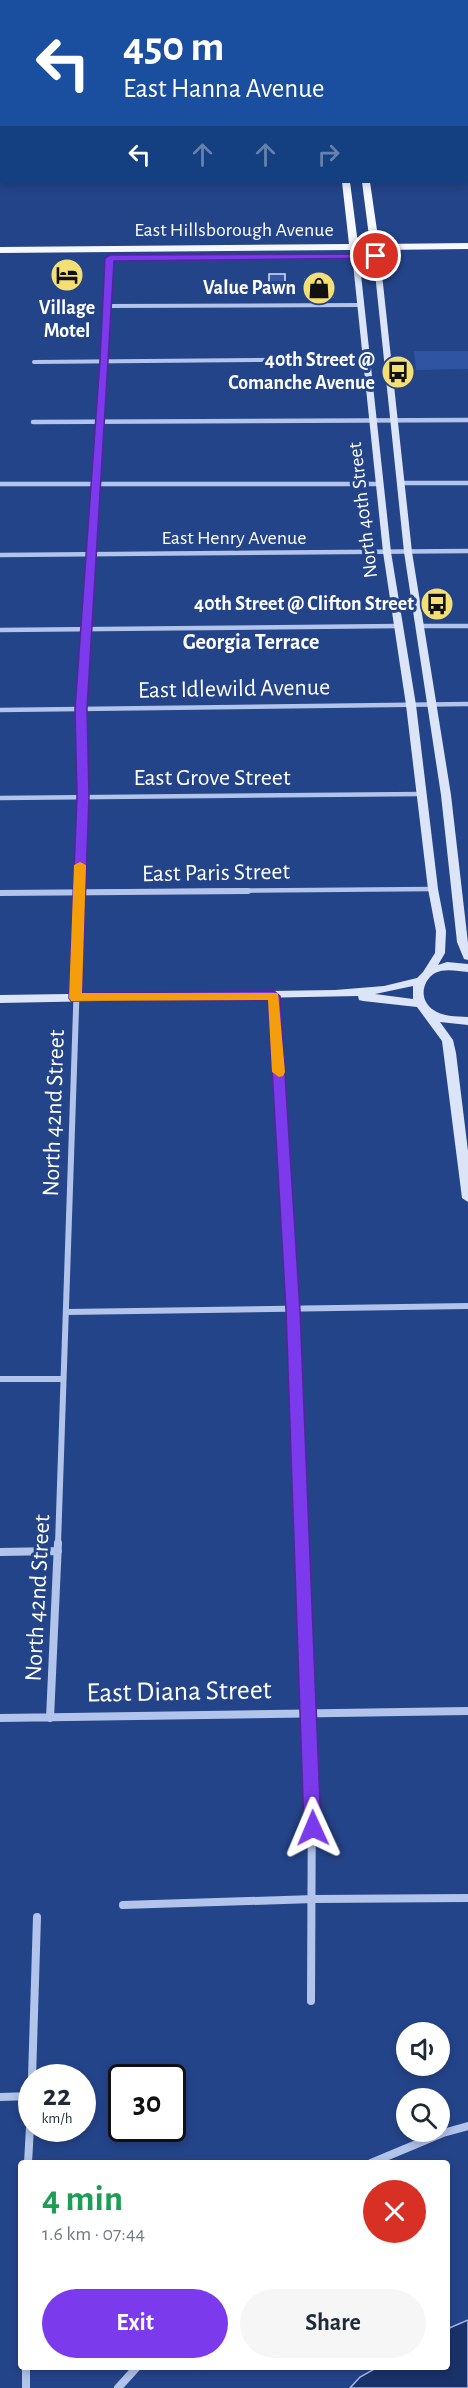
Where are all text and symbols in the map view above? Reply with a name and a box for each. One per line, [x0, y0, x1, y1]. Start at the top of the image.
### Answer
icon: left [24, 24, 102, 102]
text: 450 m [123, 26, 224, 68]
text: East Hanna Avenue [123, 75, 324, 102]
icon: left [123, 138, 156, 171]
icon: ahead [186, 138, 219, 171]
icon: ahead [249, 138, 282, 171]
icon: right [312, 138, 345, 171]
street label: East Hillsborough Avenue [134, 220, 334, 240]
pin [350, 230, 401, 281]
icon: arrive [359, 239, 392, 272]
hotel icon: Village Motel [49, 257, 85, 293]
shop icon: Value Pawn [301, 270, 337, 306]
place label: Value Pawn [203, 278, 296, 298]
place label: Village Motel [39, 298, 95, 341]
place label: 40th Street @ Comanche Avenue [228, 350, 375, 393]
bus stop icon: 40th Street @ Comanche Avenue [380, 354, 416, 390]
street label: North 40th Street [345, 440, 381, 579]
street label: East Henry Avenue [161, 528, 307, 548]
bus stop icon: 40th Street @ Clifton Street [419, 586, 455, 622]
place label: 40th Street @ Clifton Street [194, 594, 414, 614]
district label: Georgia Terrace [183, 631, 319, 653]
street label: East Idlewild Avenue [138, 675, 330, 703]
street label: East Grove Street [133, 766, 291, 790]
street label: East Paris Street [142, 860, 291, 886]
street label: North 42nd Street [39, 1029, 69, 1197]
street label: North 42nd Street [22, 1514, 54, 1682]
street label: East Diana Street [86, 1676, 272, 1708]
position arrow [281, 1796, 345, 1860]
map controls [396, 2022, 450, 2142]
button: sound [396, 2022, 450, 2076]
speed limit sign: 30 [108, 2064, 186, 2142]
text: 22 [43, 2081, 71, 2111]
button: search [396, 2088, 450, 2142]
text: km/h [42, 2111, 72, 2126]
button: close [363, 2180, 426, 2243]
text: 4 min [42, 2181, 123, 2217]
text: 1.6 km · 07:44 [42, 2224, 145, 2244]
button: Exit [42, 2289, 228, 2358]
button: Share [240, 2289, 426, 2358]

